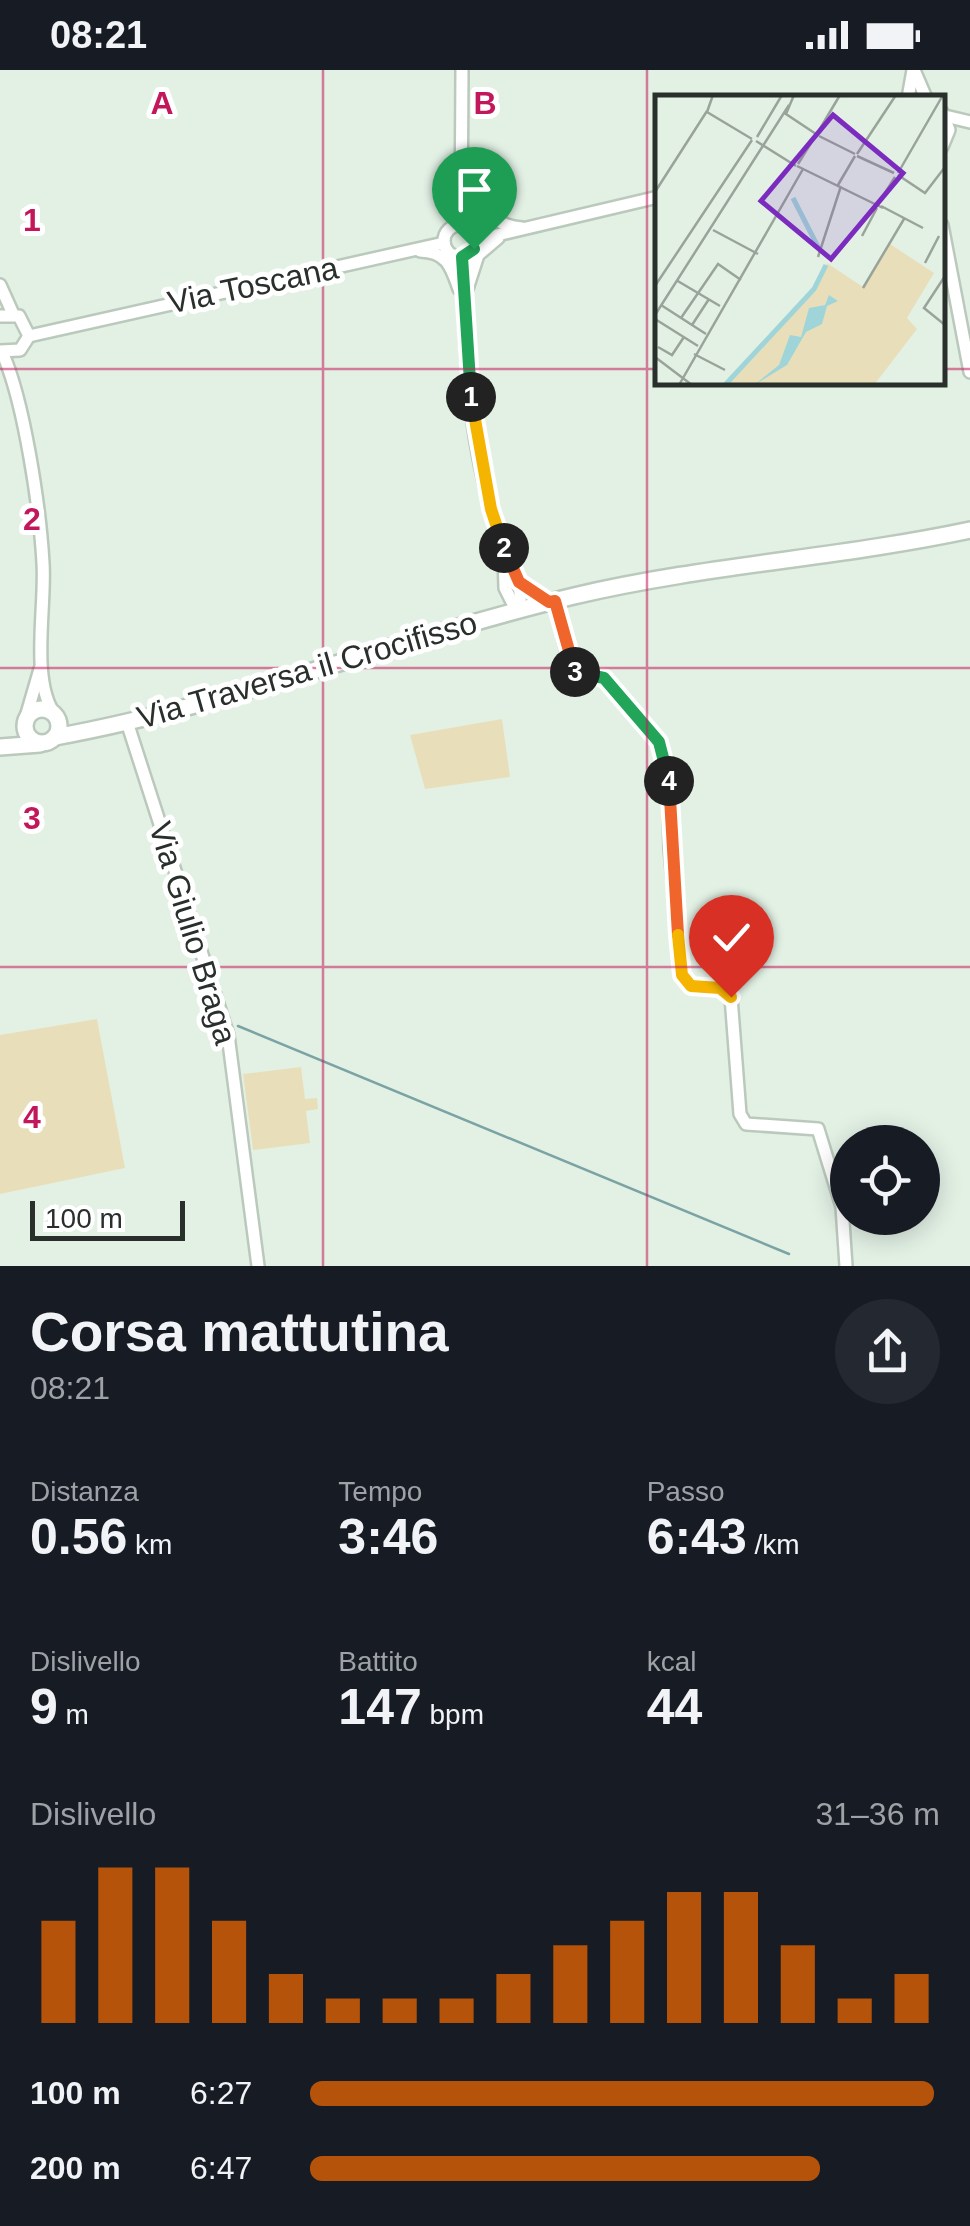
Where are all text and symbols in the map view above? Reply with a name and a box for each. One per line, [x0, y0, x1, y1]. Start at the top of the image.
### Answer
text: 08:21 [50, 14, 147, 56]
text: A [150, 85, 174, 121]
text: B [473, 85, 497, 121]
inset map [655, 95, 945, 385]
pin [432, 147, 517, 250]
icon: arrive [447, 162, 502, 217]
text: 1 [23, 202, 41, 238]
street label: Via Toscana [165, 249, 342, 321]
pin: 1 [446, 372, 496, 422]
text: 1 [463, 381, 479, 412]
text: 2 [23, 501, 41, 537]
pin: 2 [479, 523, 529, 573]
text: 2 [496, 532, 512, 563]
street label: Via Traversa il Crocifisso [133, 604, 481, 736]
pin: 3 [550, 647, 600, 697]
text: 3 [567, 656, 583, 687]
pin: 4 [644, 756, 694, 806]
text: 4 [661, 765, 677, 796]
text: 3 [23, 800, 41, 836]
street label: Via Giulio Braga [142, 817, 244, 1049]
pin [689, 895, 774, 998]
icon: check [704, 910, 759, 965]
text: 4 [23, 1099, 41, 1135]
map controls [830, 1125, 940, 1235]
button: locate [830, 1125, 940, 1235]
scale bar [30, 1196, 185, 1240]
text: 100 m [45, 1203, 123, 1234]
button: share [835, 1299, 940, 1404]
text: Corsa mattutina [30, 1301, 449, 1363]
text: 08:21 [30, 1370, 110, 1406]
text: Distanza [30, 1476, 139, 1507]
text: Tempo [338, 1476, 422, 1507]
text: Passo [647, 1476, 724, 1507]
text: 0.56 [30, 1509, 127, 1565]
text: 3:46 [338, 1509, 438, 1565]
text: 6:43 [647, 1509, 747, 1565]
text: km [127, 1529, 172, 1560]
text: /km [747, 1529, 800, 1560]
text: Dislivello [30, 1646, 140, 1677]
text: Battito [338, 1646, 418, 1677]
text: kcal [647, 1646, 696, 1677]
text: 9 [30, 1679, 58, 1735]
text: 147 [338, 1679, 422, 1735]
text: 44 [647, 1679, 702, 1735]
text: m [58, 1699, 89, 1730]
text: bpm [422, 1699, 484, 1730]
text: Dislivello [30, 1796, 156, 1832]
text: 31–36 m [815, 1796, 940, 1832]
text: 100 m [30, 2075, 121, 2111]
text: 6:27 [190, 2075, 252, 2111]
text: 200 m [30, 2150, 121, 2186]
text: 6:47 [190, 2150, 252, 2186]

